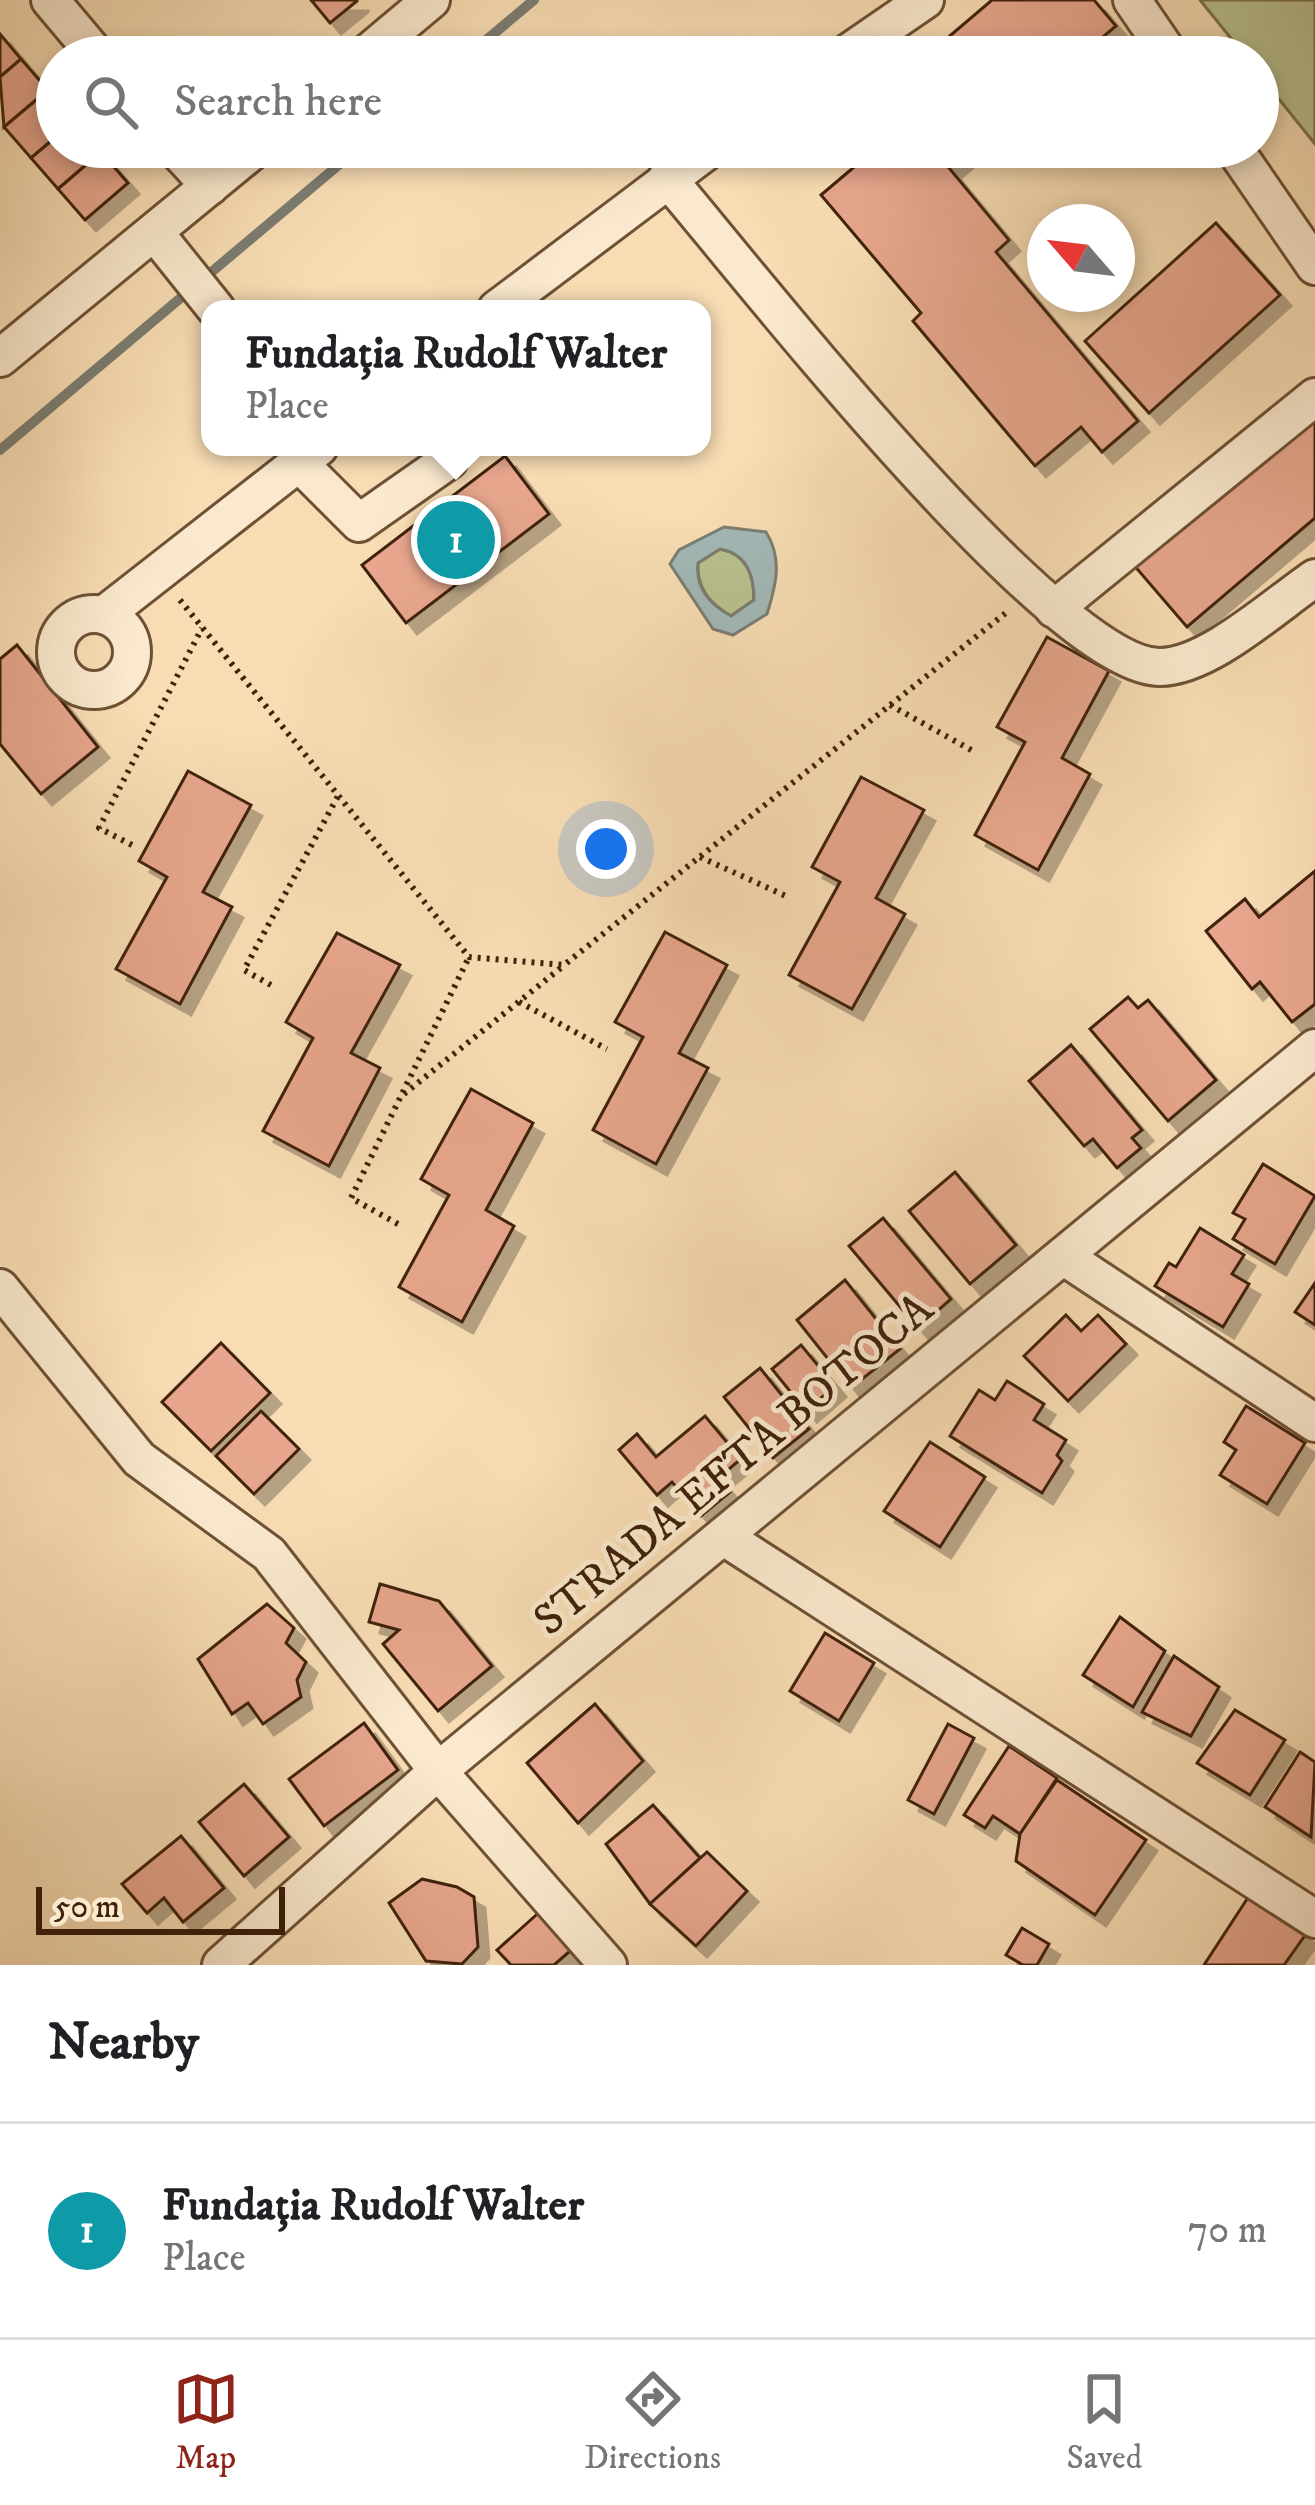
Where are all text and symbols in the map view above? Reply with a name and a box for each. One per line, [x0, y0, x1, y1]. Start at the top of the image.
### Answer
search box [36, 36, 1279, 168]
icon: search [78, 69, 144, 135]
text: Search here [174, 74, 382, 130]
north arrow [1027, 204, 1135, 312]
popup [201, 300, 711, 456]
text: Fundația Rudolf Walter [245, 326, 667, 382]
text: Place [245, 382, 329, 431]
pin: 1 [417, 495, 495, 585]
your location [576, 819, 636, 879]
street label: STRADA EFTA BOTOCA [523, 1281, 945, 1648]
scale bar [36, 1881, 285, 1934]
text: 50 m [54, 1887, 120, 1928]
text: Nearby [48, 2011, 199, 2075]
text: Fundația Rudolf Walter [162, 2178, 584, 2234]
text: 1 [80, 2206, 94, 2255]
text: 70 m [1188, 2206, 1267, 2255]
text: Place [162, 2234, 246, 2283]
tab: Map [173, 2366, 239, 2479]
tab: Directions [584, 2366, 721, 2479]
tab: Saved [1066, 2366, 1142, 2479]

